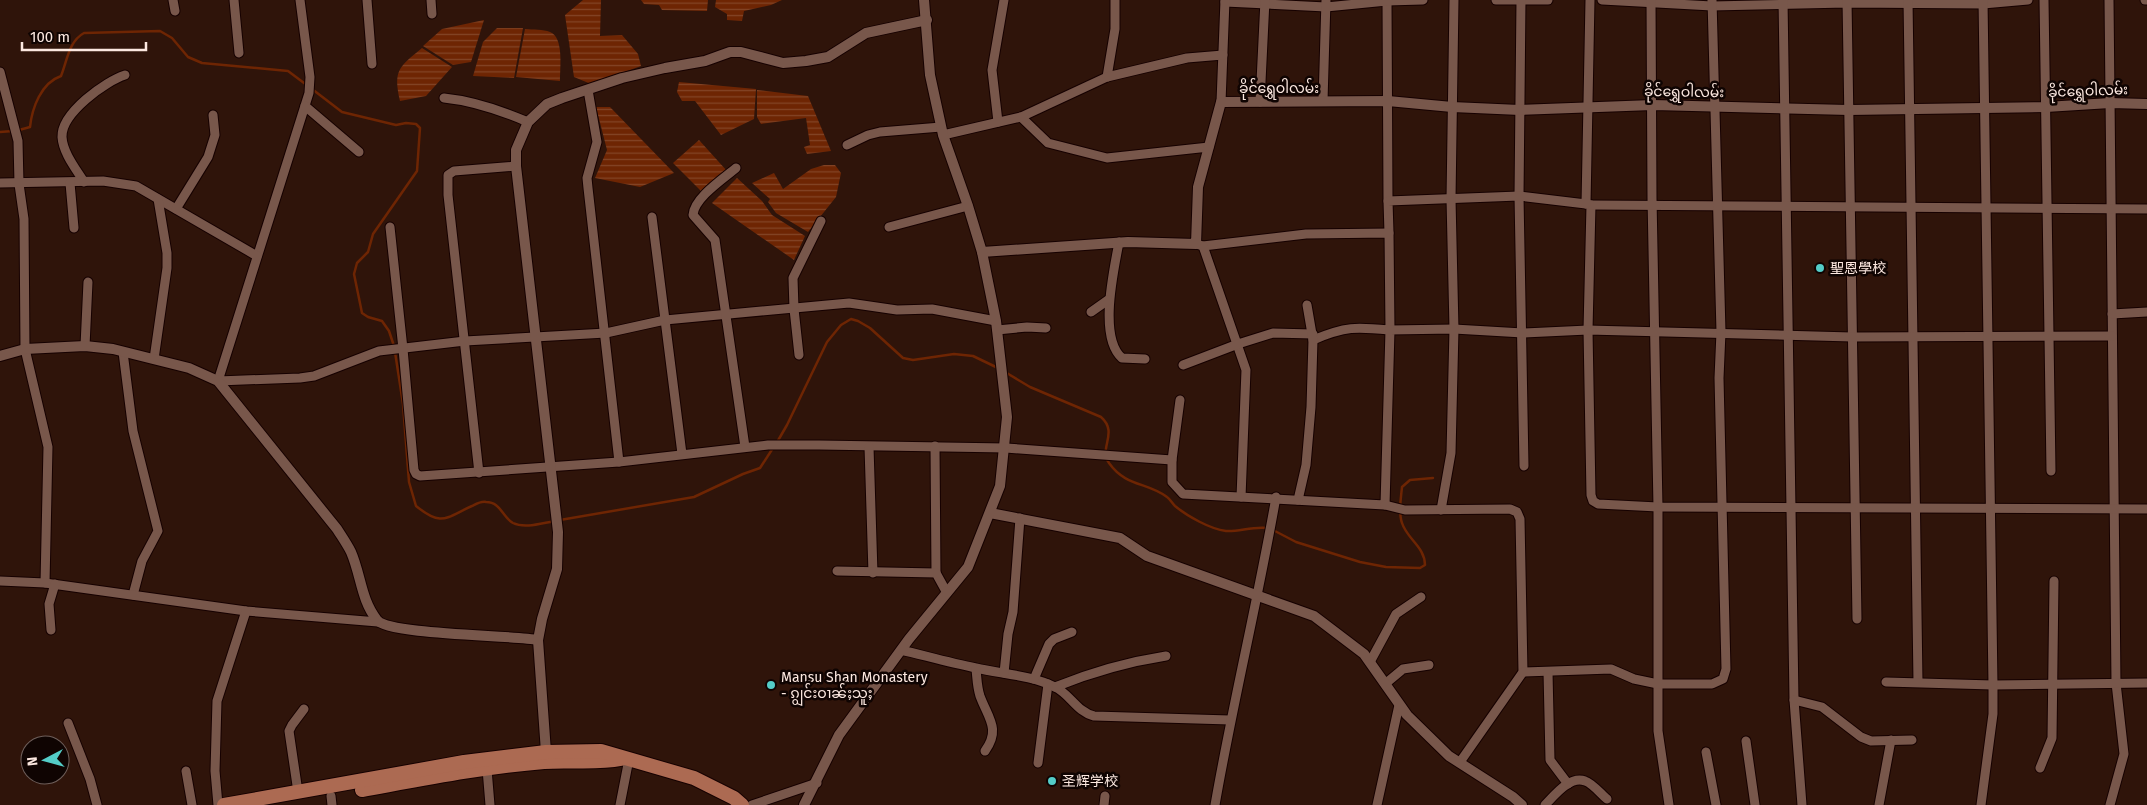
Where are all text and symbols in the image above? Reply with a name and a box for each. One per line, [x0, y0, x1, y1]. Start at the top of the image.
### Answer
scale bar [22, 20, 146, 52]
text: 100 m [30, 28, 70, 46]
street label: ခိုင်ရွှေဝါလမ်း [1239, 78, 1319, 100]
street label: ခိုင်ရွှေဝါလမ်း [2048, 79, 2128, 104]
street label: ခိုင်ရွှေဝါလမ်း [1644, 81, 1724, 104]
place label: 聖恩學校 [1830, 260, 1886, 277]
marker: 聖恩學校 [1814, 262, 1826, 274]
place label: Mansu Shan Monastery - ၵျွင်းဝၢၼ်ႈသူႈ [781, 669, 928, 706]
marker: Mansu Shan Monastery - ၵျွင်းဝၢၼ်ႈသူႈ [765, 679, 777, 691]
north arrow [20, 735, 70, 785]
text: N [24, 756, 42, 767]
place label: 圣辉学校 [1062, 773, 1118, 790]
marker: 圣辉学校 [1046, 775, 1058, 787]

